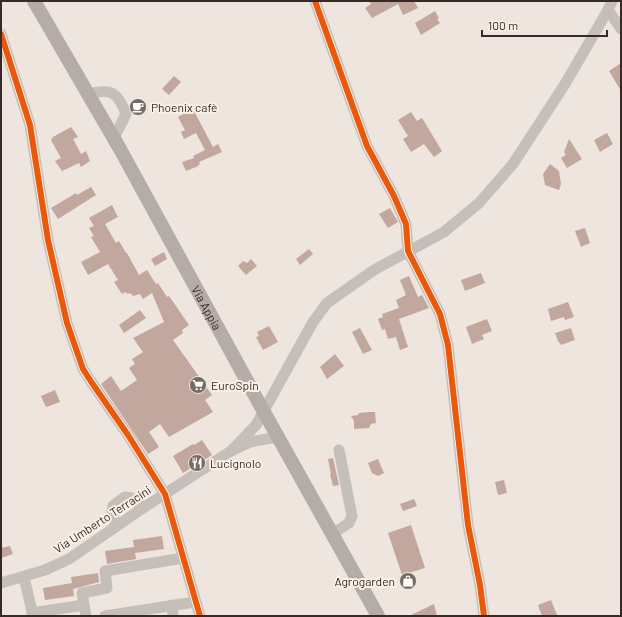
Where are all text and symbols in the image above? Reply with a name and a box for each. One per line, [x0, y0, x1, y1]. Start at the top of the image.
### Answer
scale bar [482, 12, 607, 38]
text: 100 m [488, 18, 518, 32]
cafe icon: Phoenix cafè [128, 97, 148, 117]
place label: Phoenix cafè [151, 100, 218, 114]
street label: Via Appia [189, 283, 225, 332]
supermarket icon: EuroSpin [188, 375, 208, 395]
place label: EuroSpin [211, 378, 259, 392]
restaurant icon: Lucignolo [187, 453, 207, 473]
place label: Lucignolo [210, 456, 261, 470]
street label: Via Umberto Terracini [51, 482, 153, 556]
shop icon: Agrogarden [398, 571, 418, 591]
place label: Agrogarden [334, 574, 395, 588]

